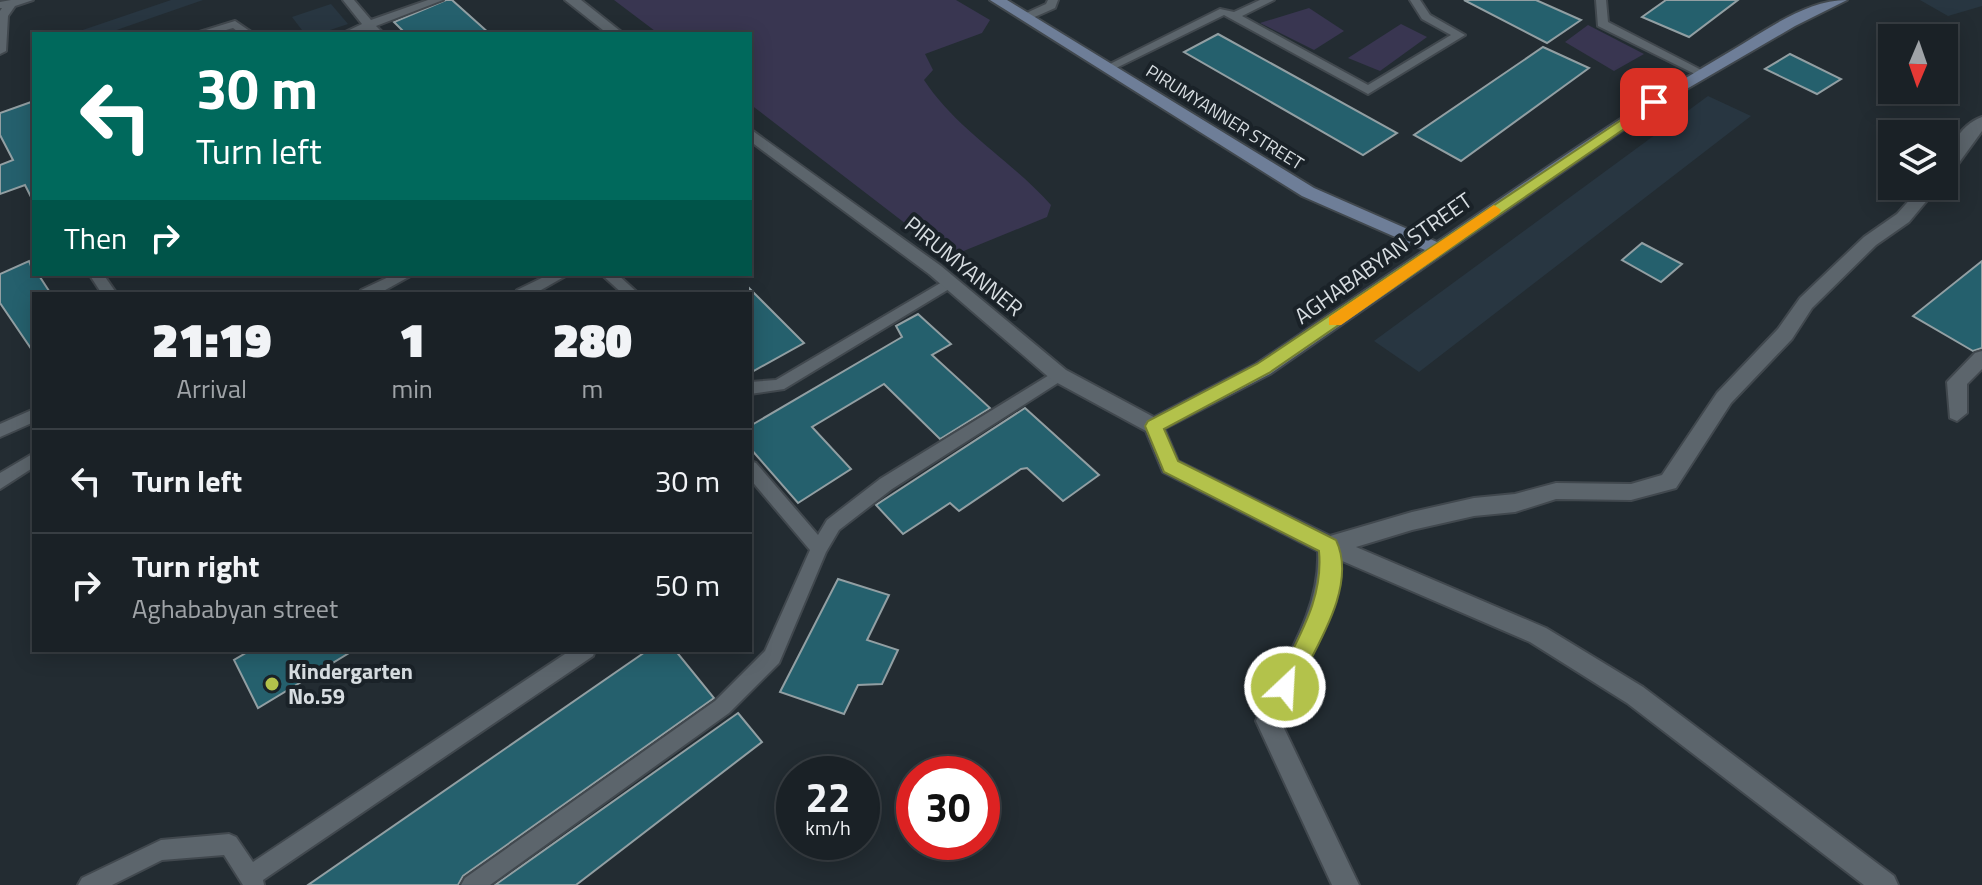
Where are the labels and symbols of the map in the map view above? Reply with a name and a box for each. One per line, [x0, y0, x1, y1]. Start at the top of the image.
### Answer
north arrow [1878, 24, 1958, 104]
street label: PIRUMYANNER STREET [1141, 57, 1310, 177]
pin [1620, 68, 1688, 136]
street label: AGHABABYAN STREET [1287, 184, 1479, 332]
street label: PIRUMYANNER [897, 207, 1031, 325]
position arrow [1243, 645, 1327, 729]
place label: Kindergarten No.59 [288, 654, 413, 713]
marker: Kindergarten No.59 [263, 675, 281, 693]
speed limit sign: 30 [896, 756, 1000, 860]

